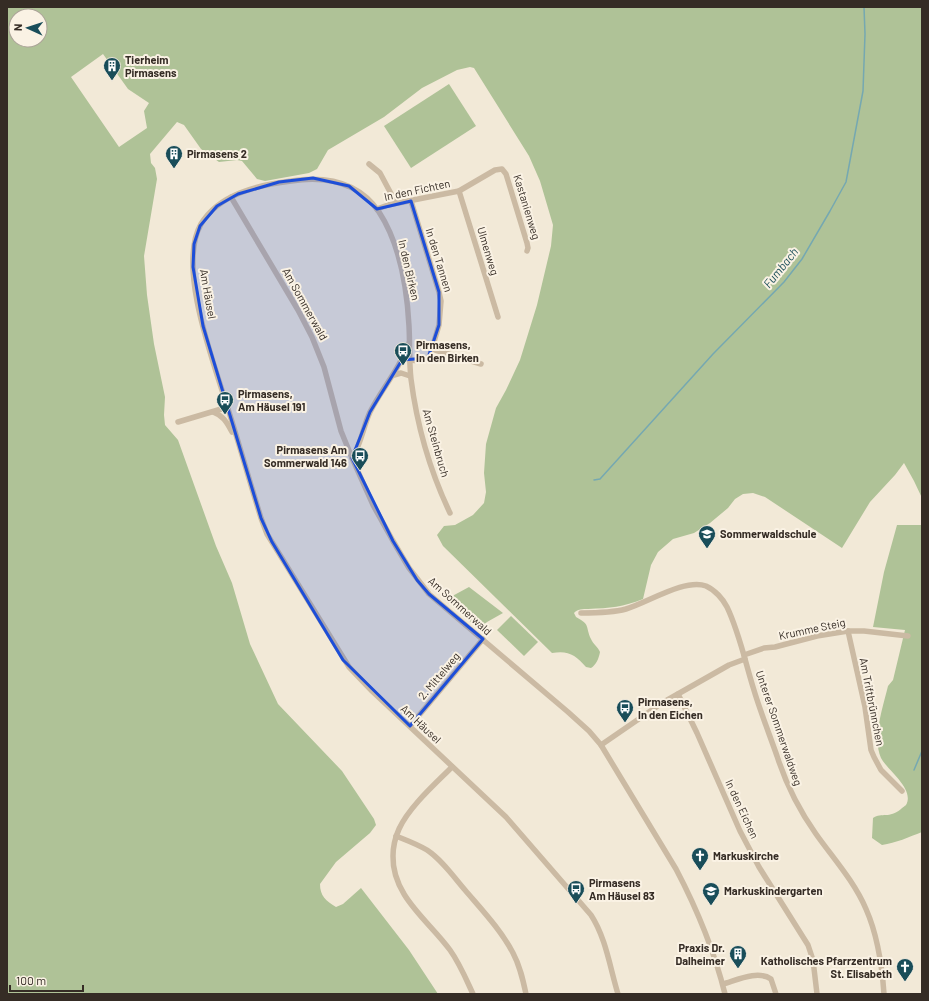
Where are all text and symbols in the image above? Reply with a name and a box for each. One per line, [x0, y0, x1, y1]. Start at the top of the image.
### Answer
north arrow [8, 8, 48, 48]
text: N [11, 23, 24, 31]
place label: Tierheim Pirmasens [125, 53, 177, 79]
building icon: Tierheim Pirmasens [102, 56, 122, 81]
building icon: Pirmasens 2 [164, 144, 184, 169]
place label: Pirmasens 2 [187, 147, 247, 160]
street label: Kastanienweg [511, 173, 544, 241]
street label: In den Fichten [383, 176, 451, 203]
street label: Ulmenweg [475, 225, 502, 277]
street label: In den Tannen [424, 226, 455, 294]
street label: In den Birken [396, 238, 423, 302]
water label: Fumbach [760, 245, 801, 290]
street label: Am Sommerwald [280, 265, 331, 342]
street label: Am Häusel [198, 268, 219, 320]
place label: Pirmasens, In den Birken [416, 338, 479, 364]
bus stop icon: Pirmasens, In den Birken [393, 341, 413, 366]
place label: Pirmasens, Am Häusel 191 [238, 387, 305, 413]
bus stop icon: Pirmasens, Am Häusel 191 [215, 390, 235, 415]
street label: Am Steinbruch [421, 407, 452, 479]
place label: Pirmasens Am Sommerwald 146 [264, 443, 347, 469]
bus stop icon: Pirmasens Am Sommerwald 146 [350, 446, 370, 471]
school or university icon: Sommerwaldschule [697, 524, 717, 549]
place label: Sommerwaldschule [720, 527, 817, 540]
street label: Am Sommerwald [426, 574, 495, 637]
street label: Krumme Steig [777, 615, 846, 642]
street label: 2. Mittelweg [415, 649, 462, 702]
street label: Am Triftbrünnchen [858, 657, 887, 747]
street label: Unterer Sommerwaldweg [754, 669, 805, 787]
place label: Pirmasens, In den Eichen [638, 695, 703, 721]
bus stop icon: Pirmasens, In den Eichen [615, 698, 635, 723]
street label: Am Häusel [398, 702, 444, 746]
street label: In den Eichen [723, 777, 762, 841]
church icon: Markuskirche [690, 846, 710, 871]
place label: Markuskirche [713, 849, 779, 862]
place label: Pirmasens Am Häusel 83 [589, 876, 655, 902]
bus stop icon: Pirmasens Am Häusel 83 [566, 879, 586, 904]
school or university icon: Markuskindergarten [701, 881, 721, 906]
place label: Markuskindergarten [724, 884, 822, 897]
place label: Praxis Dr. Dalheimer [676, 941, 726, 967]
building icon: Praxis Dr. Dalheimer [728, 944, 748, 969]
place label: Katholisches Pfarrzentrum St. Elisabeth [761, 954, 892, 980]
church icon: Katholisches Pfarrzentrum St. Elisabeth [895, 957, 915, 982]
scale bar [10, 967, 83, 993]
text: 100 m [16, 973, 46, 987]

